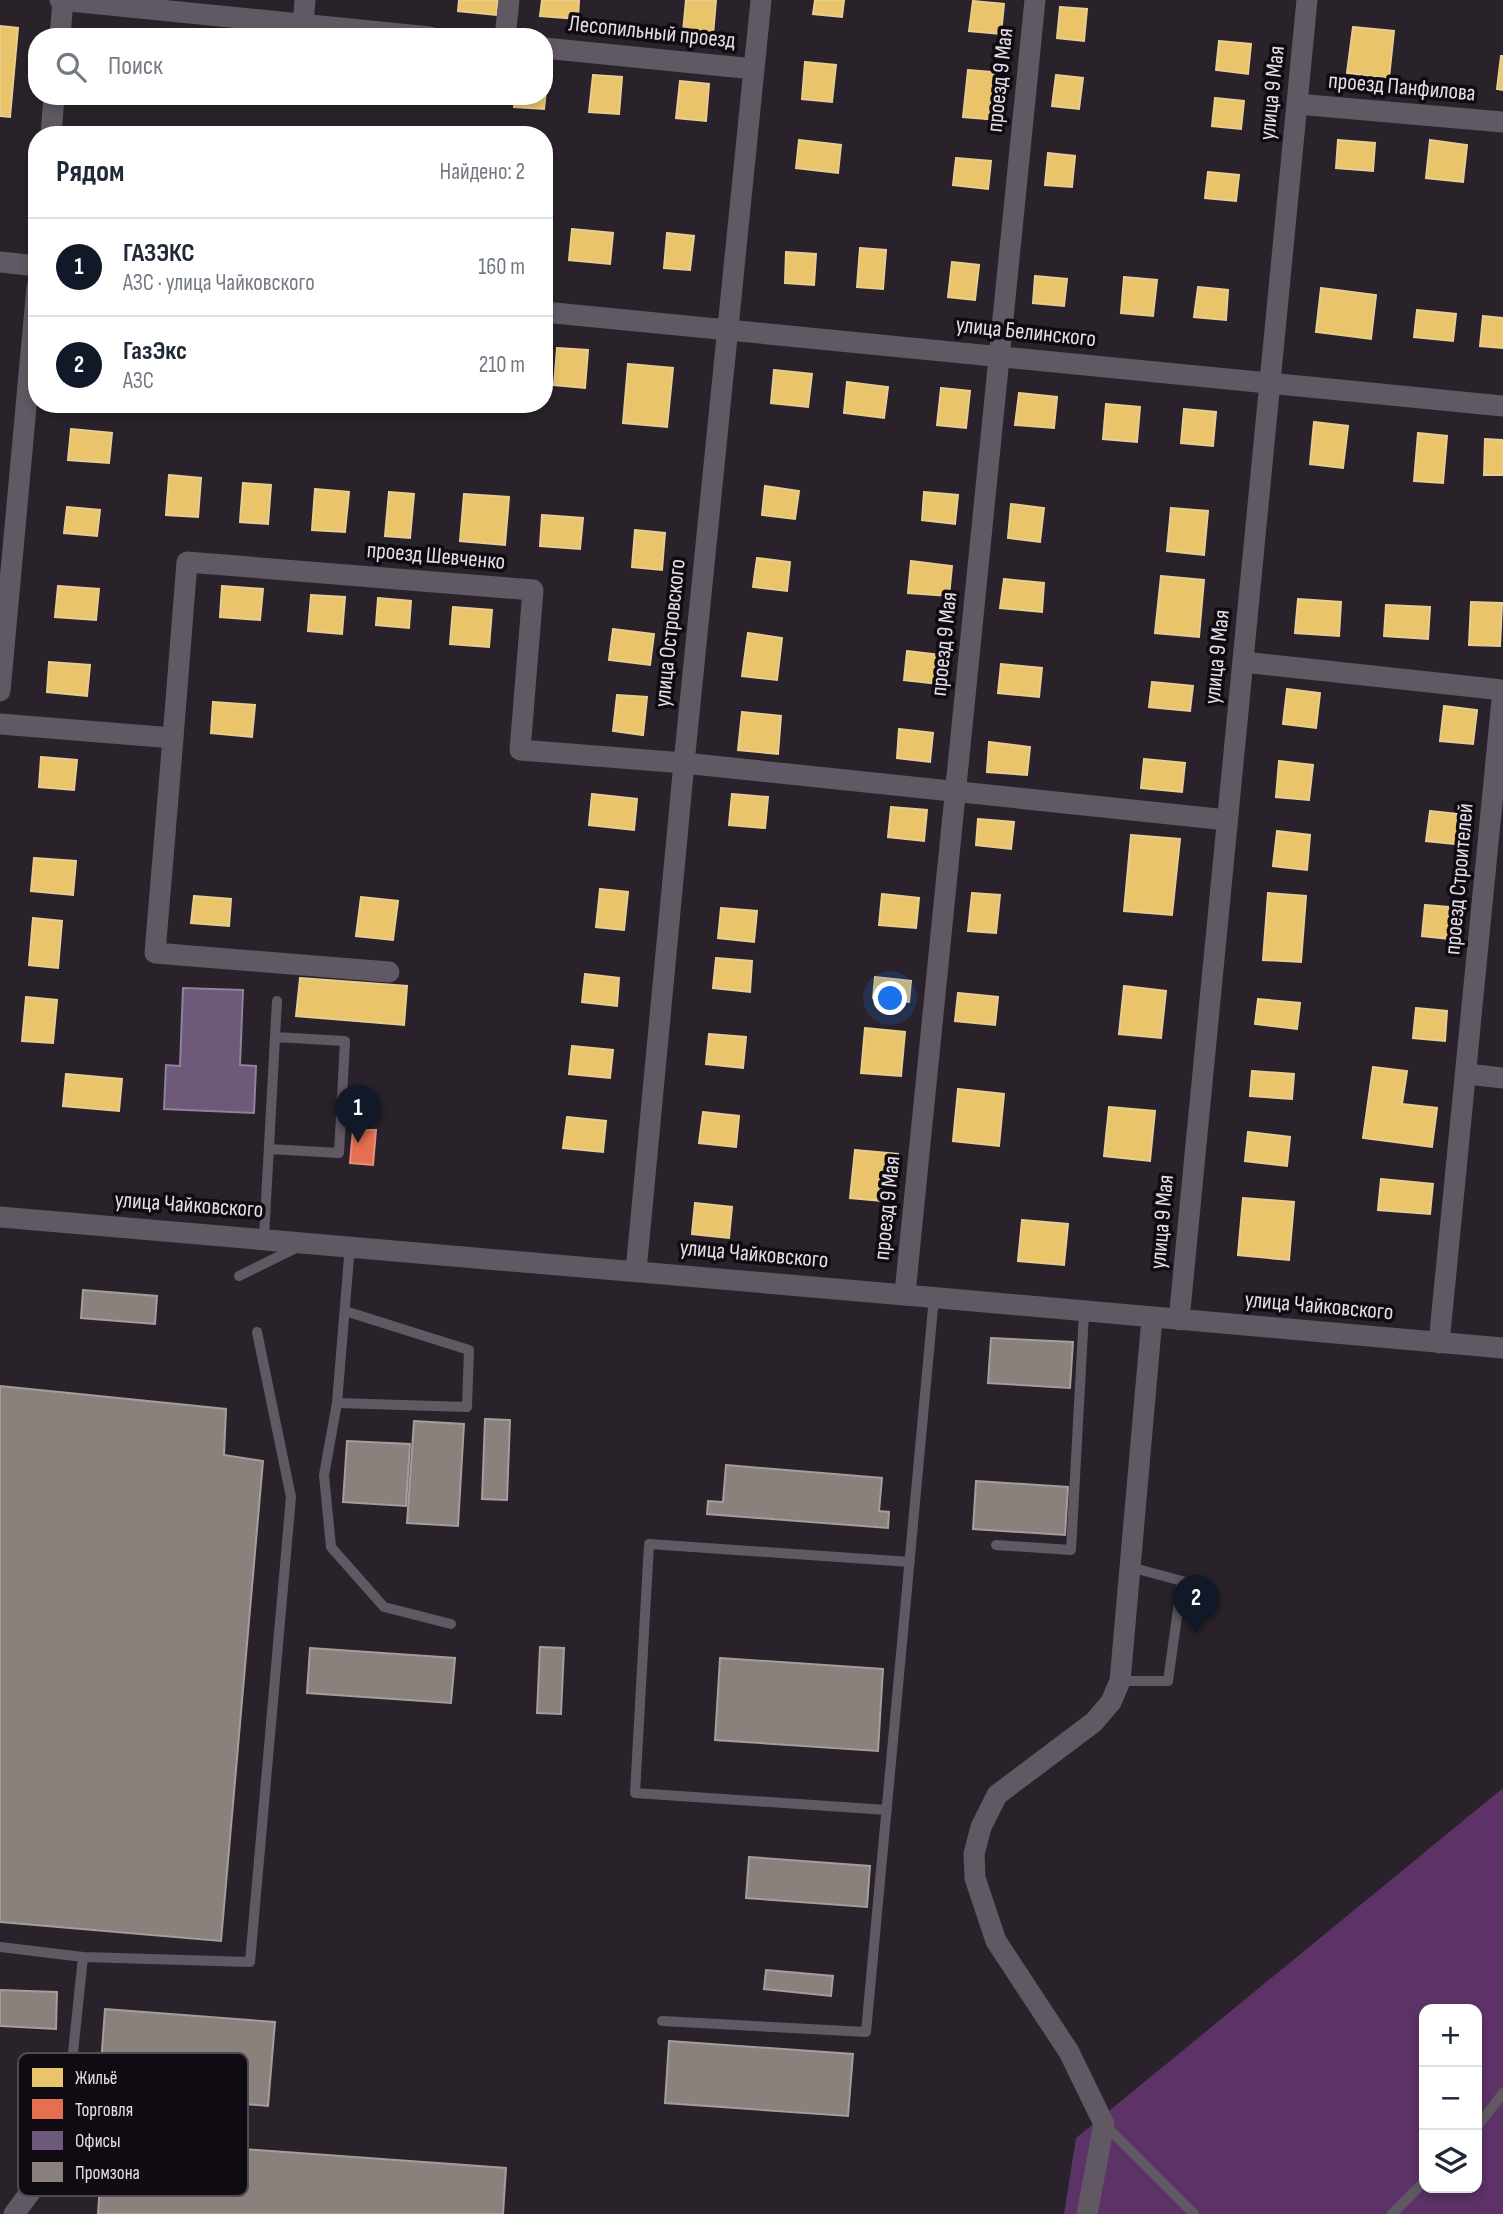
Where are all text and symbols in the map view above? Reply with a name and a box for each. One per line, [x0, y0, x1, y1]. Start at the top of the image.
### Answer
street label: Лесопильный проезд [567, 9, 737, 55]
street label: проезд 9 Мая [981, 27, 1019, 133]
search box [28, 28, 553, 105]
street label: улица 9 Мая [1253, 44, 1291, 142]
icon: search [52, 48, 90, 86]
text: Поиск [108, 51, 163, 82]
street label: проезд Панфилова [1327, 67, 1477, 107]
text: Рядом [56, 154, 124, 190]
text: Найдено: 2 [439, 158, 525, 186]
text: ГАЗЭКС [123, 238, 195, 269]
text: 1 [74, 253, 84, 281]
text: 160 m [478, 253, 525, 281]
text: АЗС · улица Чайковского [123, 269, 315, 297]
street label: улица Белинского [955, 311, 1097, 353]
text: ГазЭкс [123, 336, 187, 367]
text: 2 [74, 351, 84, 379]
text: 210 m [479, 351, 525, 379]
text: АЗС [123, 367, 154, 395]
street label: проезд Шевченко [366, 536, 506, 576]
street label: улица Островского [648, 558, 692, 708]
street label: проезд 9 Мая [925, 591, 963, 697]
street label: улица 9 Мая [1198, 608, 1236, 706]
street label: проезд Строителей [1438, 802, 1480, 956]
your location [873, 981, 907, 1015]
pin: 1 [335, 1085, 381, 1143]
street label: проезд 9 Мая [868, 1155, 906, 1261]
street label: улица 9 Мая [1144, 1174, 1180, 1270]
street label: улица Чайковского [114, 1186, 264, 1224]
street label: улица Чайковского [679, 1234, 829, 1274]
street label: улица Чайковского [1244, 1286, 1394, 1326]
pin: 2 [1173, 1575, 1219, 1633]
map controls [1419, 2004, 1482, 2193]
button: + [1419, 2004, 1482, 2067]
legend [18, 2053, 248, 2196]
text: Жильё [75, 2067, 118, 2090]
button: − [1419, 2067, 1482, 2130]
text: Торговля [75, 2099, 133, 2122]
text: Офисы [75, 2130, 121, 2153]
button: layers [1419, 2130, 1482, 2193]
text: Промзона [75, 2162, 140, 2185]

